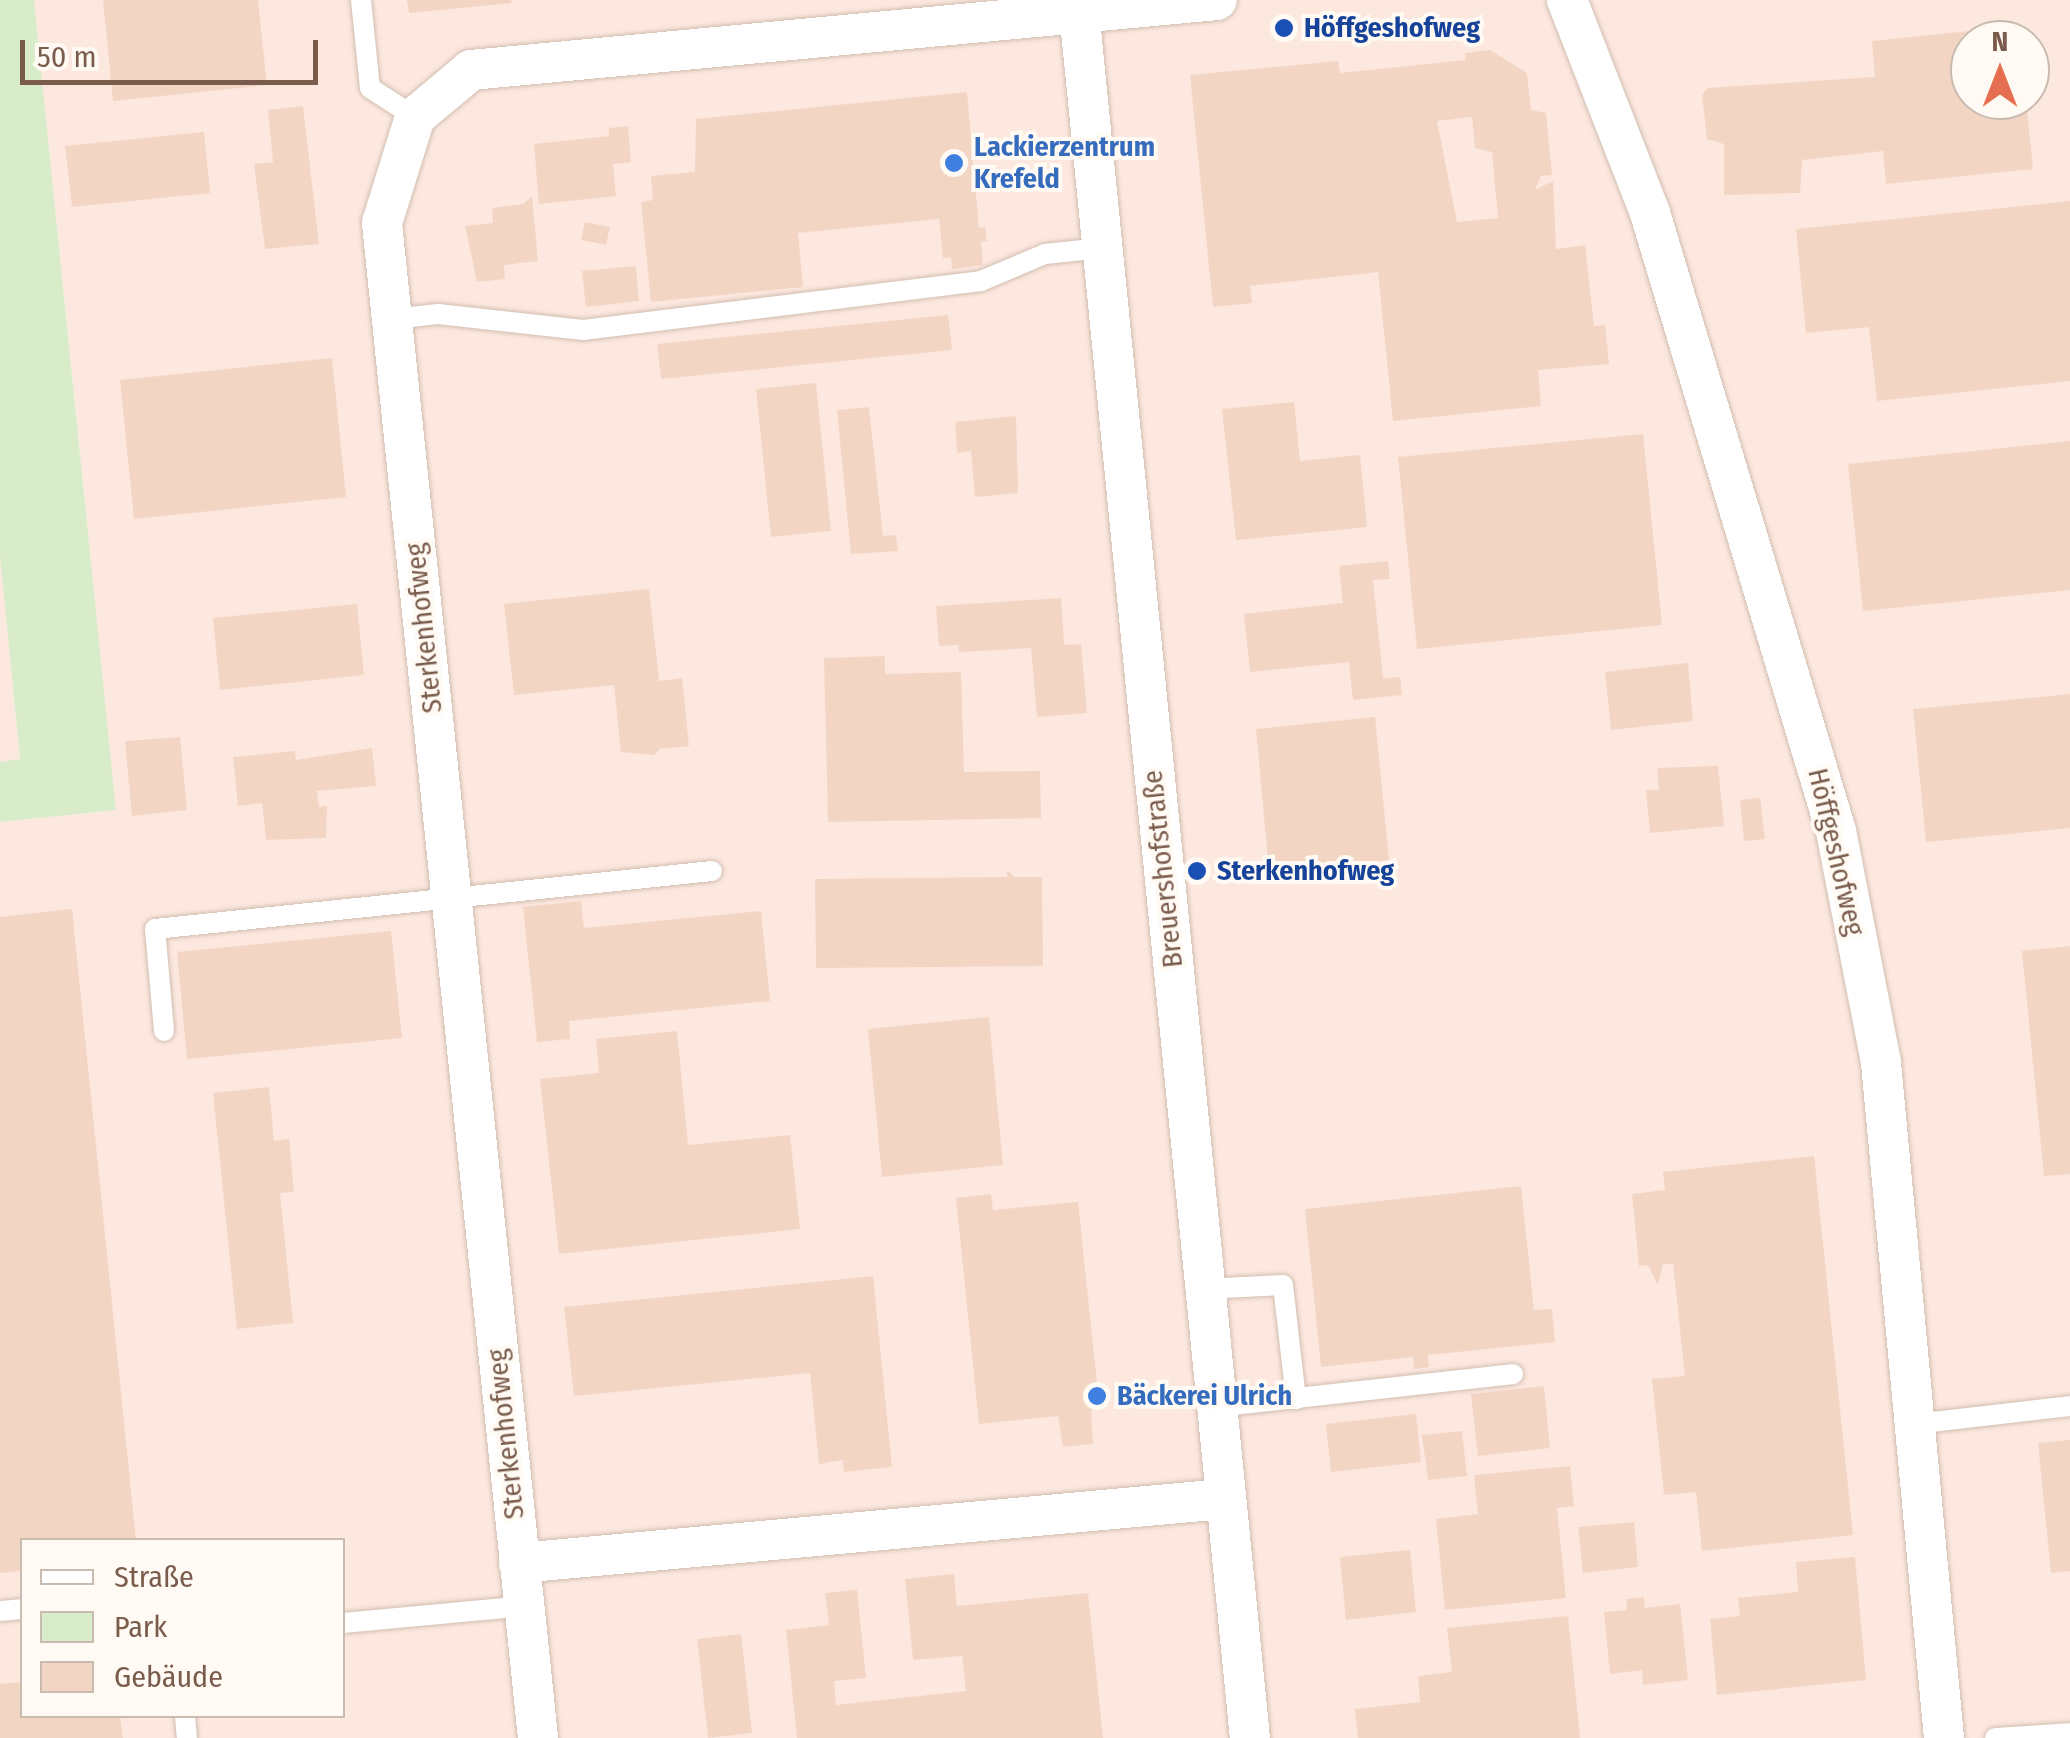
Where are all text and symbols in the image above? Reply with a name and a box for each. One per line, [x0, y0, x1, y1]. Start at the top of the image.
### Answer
place label: Höffgeshofweg [1304, 11, 1480, 45]
marker: Höffgeshofweg [1273, 17, 1295, 39]
scale bar [25, 20, 322, 82]
north arrow [1950, 20, 2050, 120]
text: N [1992, 25, 2008, 58]
text: 50 m [37, 39, 97, 75]
place label: Lackierzentrum Krefeld [974, 130, 1155, 196]
marker: Lackierzentrum Krefeld [943, 152, 965, 174]
street label: Sterkenhofweg [398, 541, 450, 715]
street label: Höffgeshofweg [1800, 765, 1872, 939]
street label: Breuershofstraße [1136, 769, 1190, 969]
place label: Sterkenhofweg [1217, 854, 1394, 888]
marker: Sterkenhofweg [1186, 860, 1208, 882]
street label: Sterkenhofweg [480, 1347, 532, 1521]
place label: Bäckerei Ulrich [1117, 1379, 1292, 1413]
marker: Bäckerei Ulrich [1086, 1385, 1108, 1407]
legend [20, 1538, 345, 1718]
text: Straße [114, 1559, 194, 1595]
text: Park [114, 1609, 167, 1645]
text: Gebäude [114, 1659, 223, 1695]

